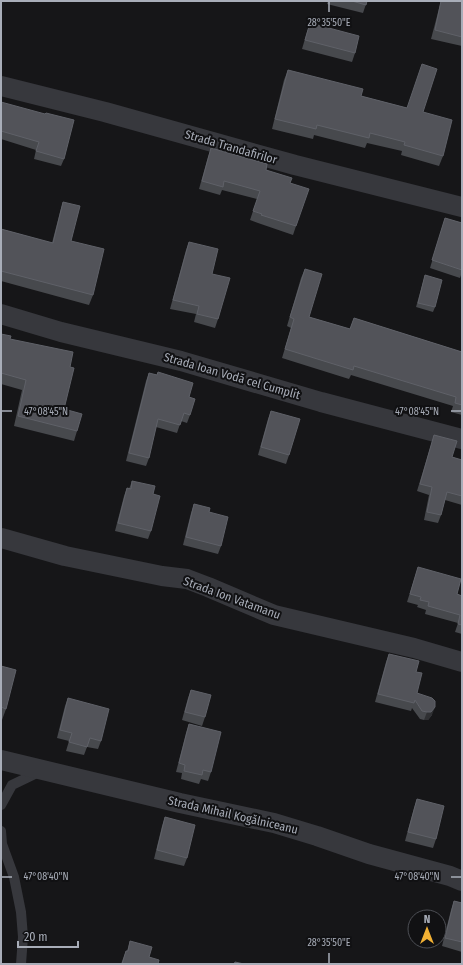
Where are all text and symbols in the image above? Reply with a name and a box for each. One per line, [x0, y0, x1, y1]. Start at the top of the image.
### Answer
text: 28°35'50"E [307, 17, 351, 29]
street label: Strada Trandafirilor [183, 127, 280, 167]
street label: Strada Ioan Vodă cel Cumplit [162, 350, 302, 402]
text: 47°08'45"N [24, 406, 68, 418]
text: 47°08'45"N [395, 406, 439, 418]
street label: Strada Ion Vatamanu [182, 574, 282, 622]
street label: Strada Mihail Kogălniceanu [167, 793, 299, 837]
text: 47°08'40"N [24, 871, 68, 883]
text: 47°08'40"N [395, 871, 439, 883]
north arrow [407, 909, 447, 949]
text: N [424, 913, 430, 926]
scale bar [18, 923, 78, 949]
text: 20 m [24, 930, 48, 944]
text: 28°35'50"E [307, 937, 351, 949]

